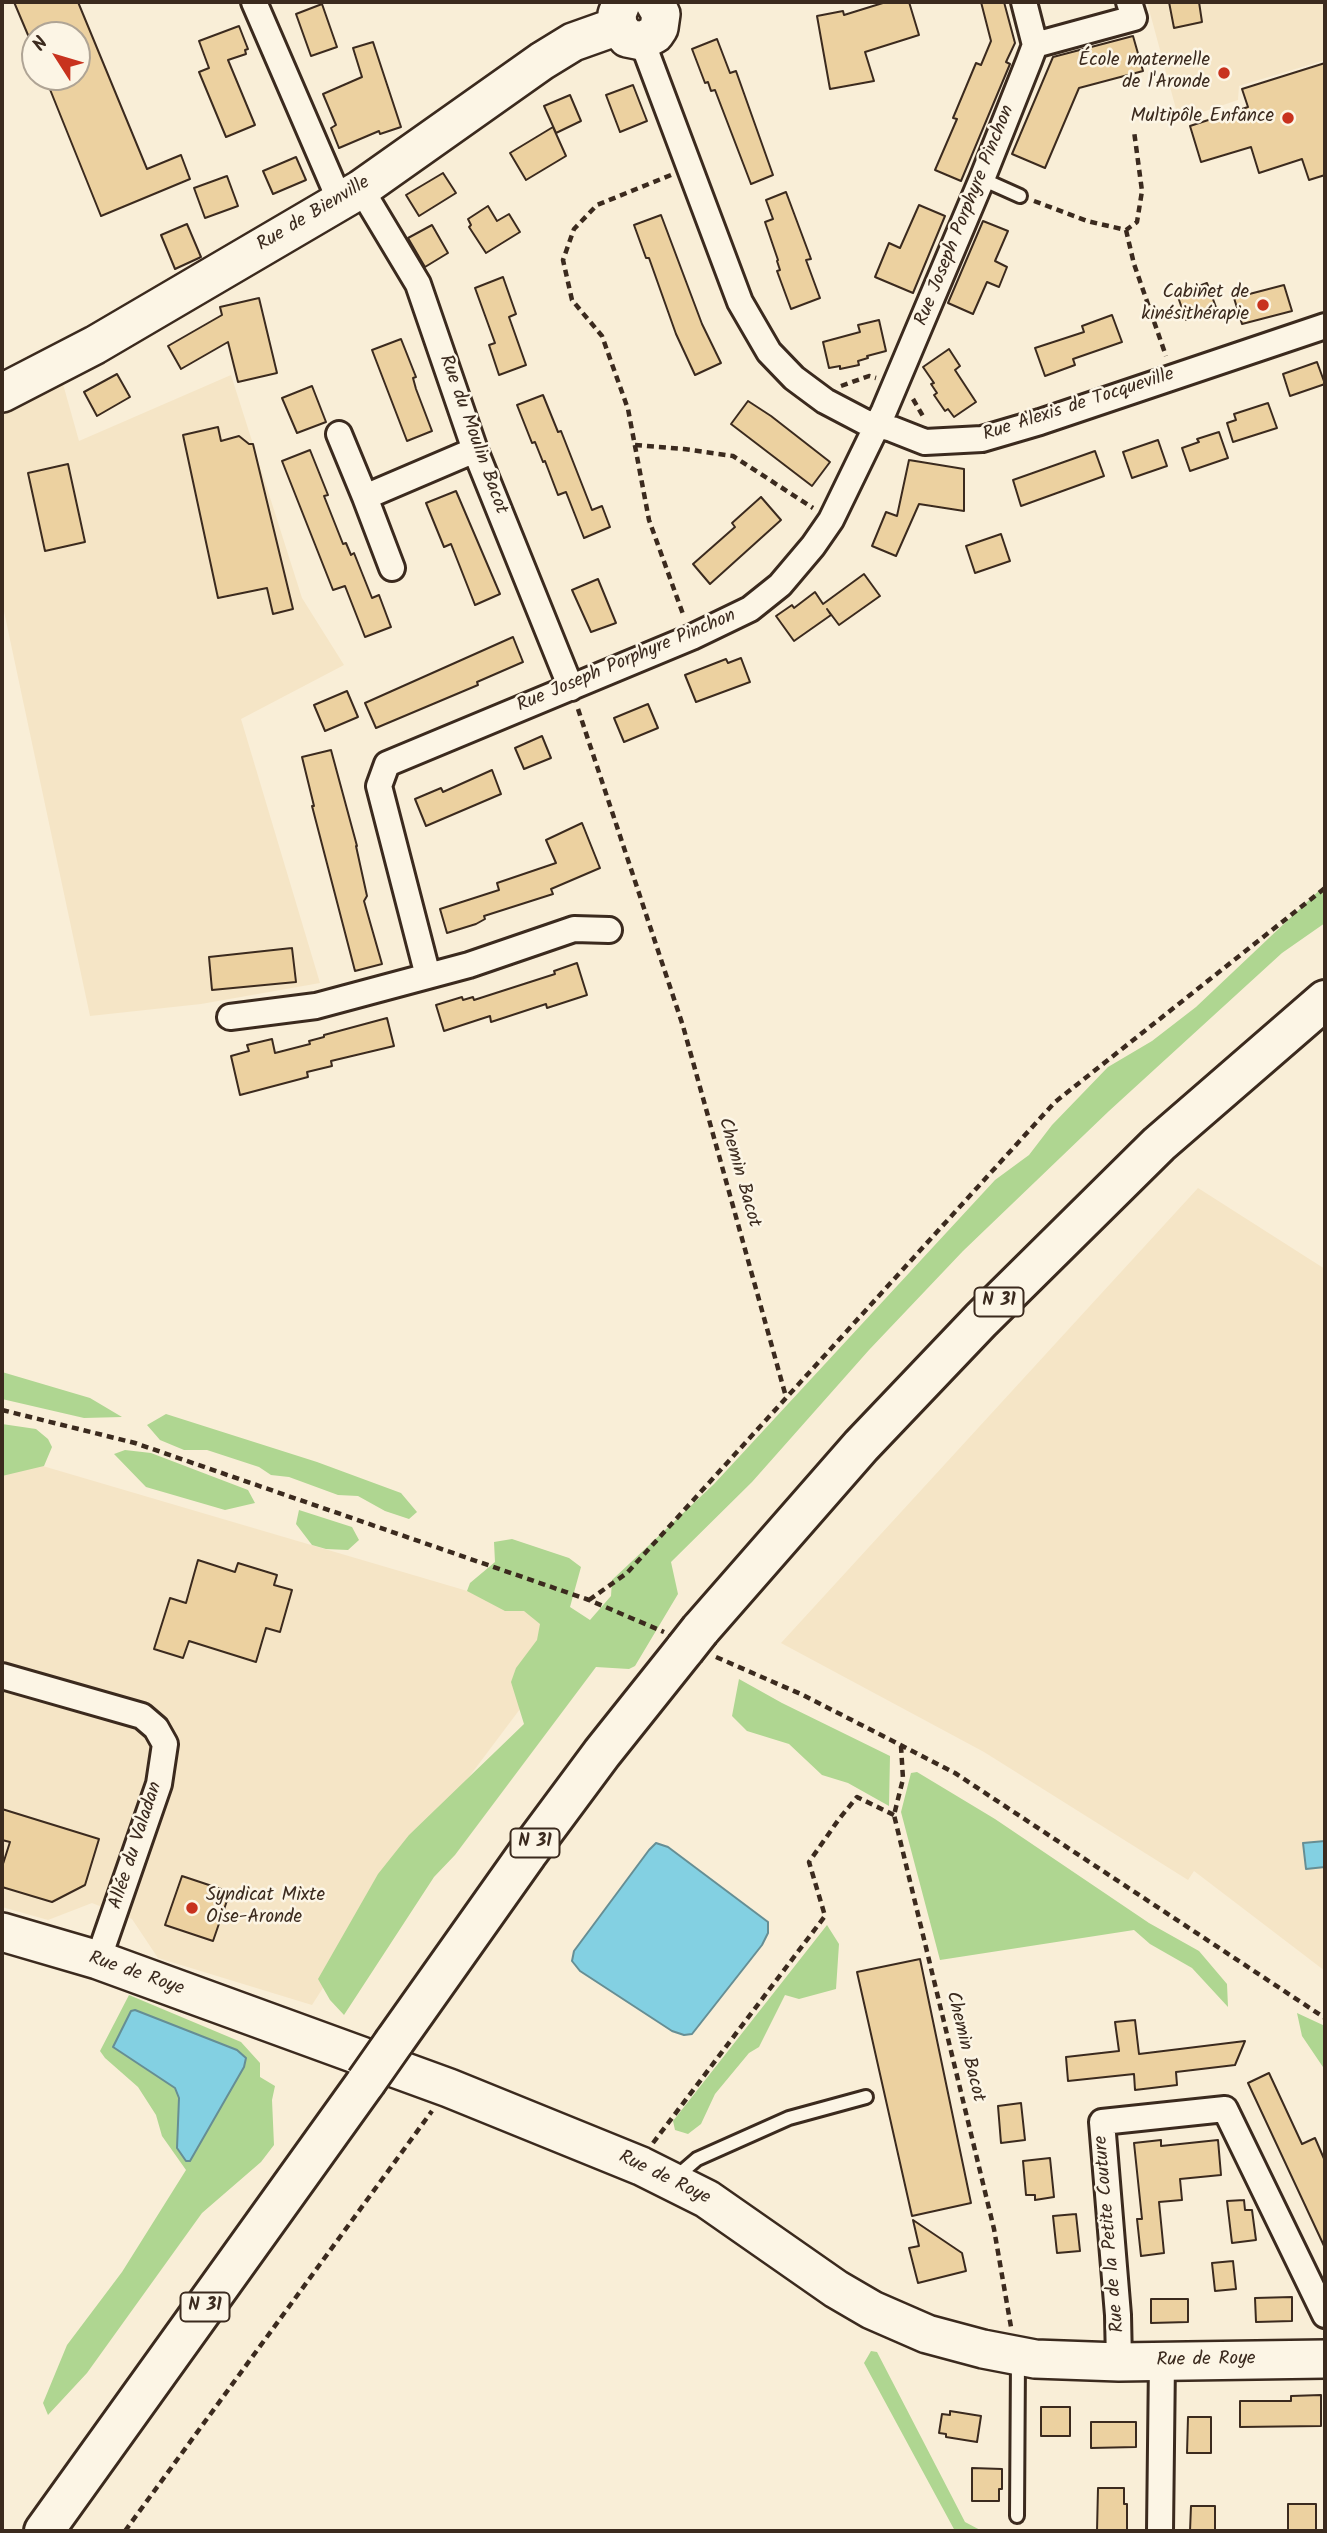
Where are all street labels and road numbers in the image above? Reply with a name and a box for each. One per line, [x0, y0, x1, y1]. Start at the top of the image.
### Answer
street label: Rue Joseph Porphyre Pinchon [911, 102, 1021, 330]
street label: Rue de Bienville [253, 172, 375, 258]
street label: Rue du Moulin Bacot [433, 352, 511, 518]
street label: Rue Alexis de Tocqueville [981, 364, 1177, 448]
street label: Rue Joseph Porphyre Pinchon [514, 605, 740, 719]
street label: Chemin Bacot [711, 1116, 765, 1230]
road number: N 31 [974, 1288, 1024, 1316]
street label: Allée du Valadan [106, 1779, 168, 1913]
road number: N 31 [510, 1828, 560, 1857]
street label: Rue de Roye [85, 1948, 187, 2002]
street label: Chemin Bacot [939, 1989, 989, 2105]
street label: Rue de la Petite Couture [1091, 2134, 1131, 2334]
street label: Rue de Roye [614, 2147, 714, 2211]
road number: N 31 [180, 2292, 230, 2322]
street label: Rue de Roye [1156, 2349, 1256, 2373]

